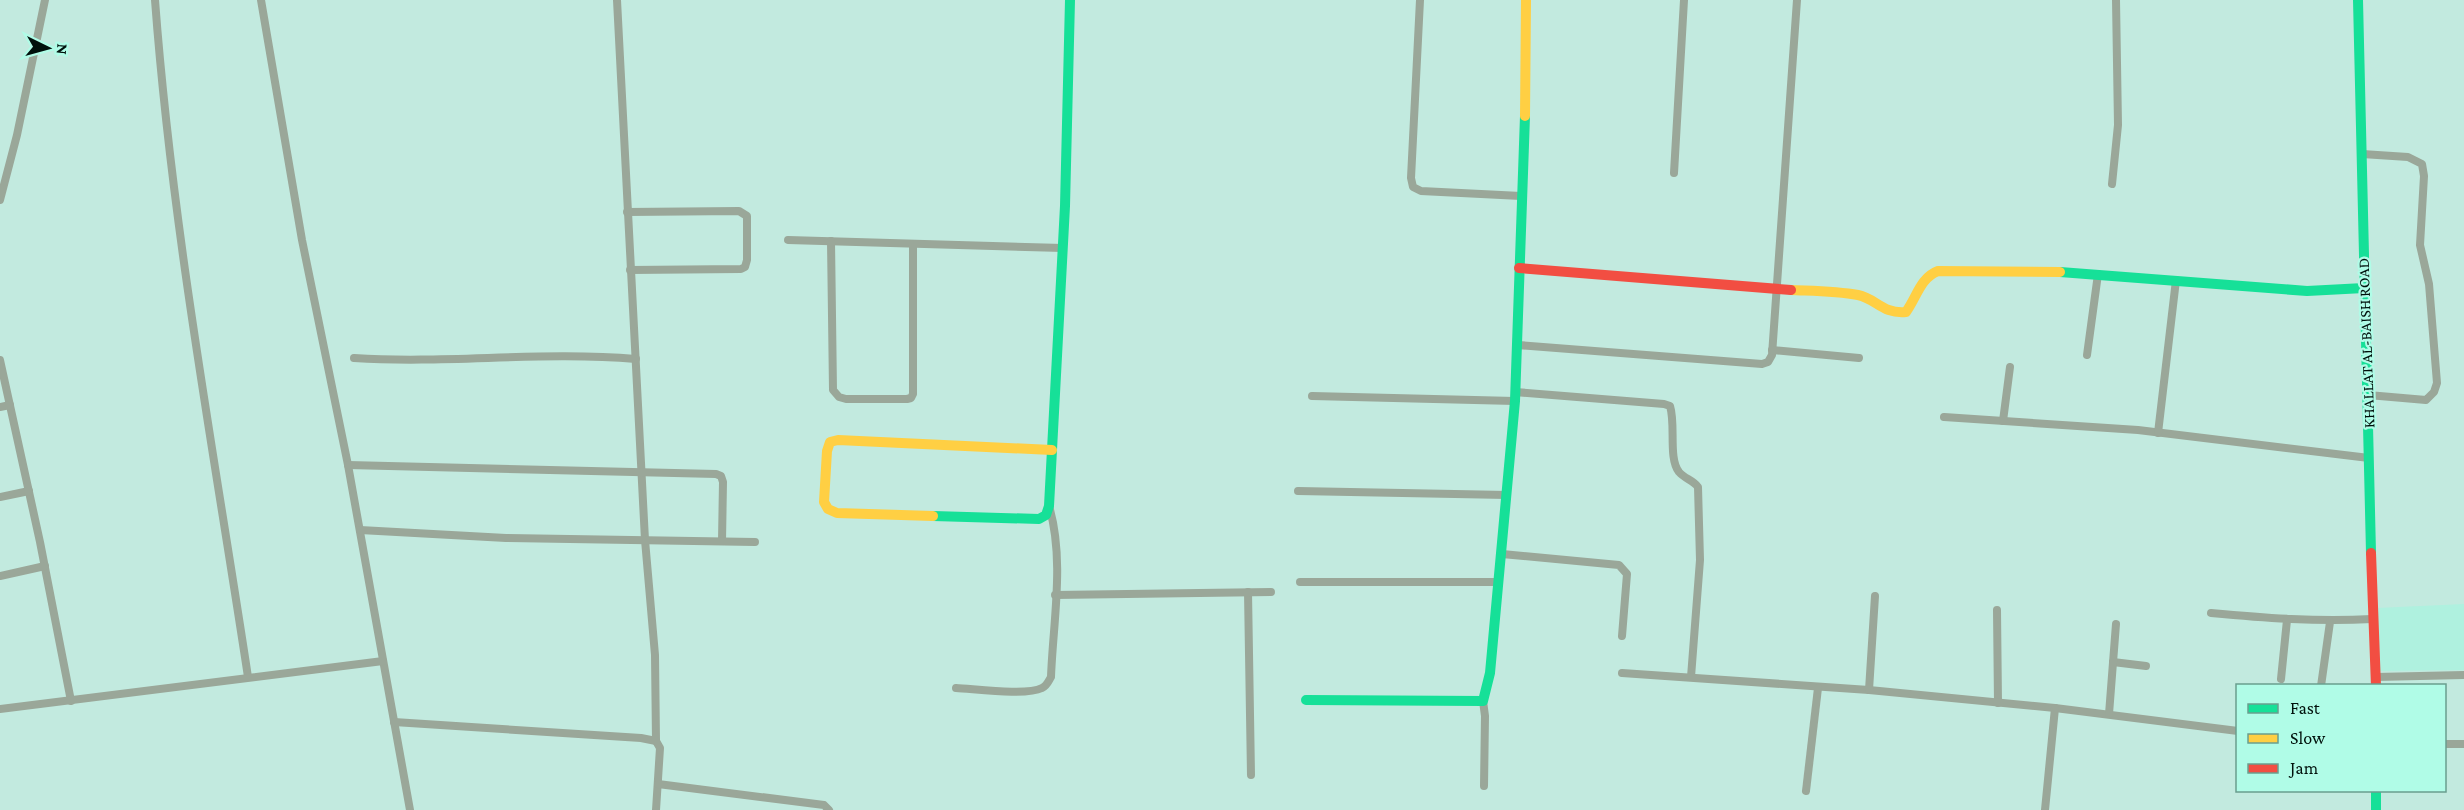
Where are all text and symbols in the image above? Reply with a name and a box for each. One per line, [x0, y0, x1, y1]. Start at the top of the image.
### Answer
north arrow [18, 18, 78, 78]
text: N [53, 43, 71, 56]
street label: KHALLAT AL-BAISH ROAD [2355, 257, 2377, 429]
legend [2236, 684, 2446, 792]
text: Fast [2290, 698, 2321, 718]
text: Slow [2290, 728, 2326, 748]
text: Jam [2288, 758, 2319, 778]

